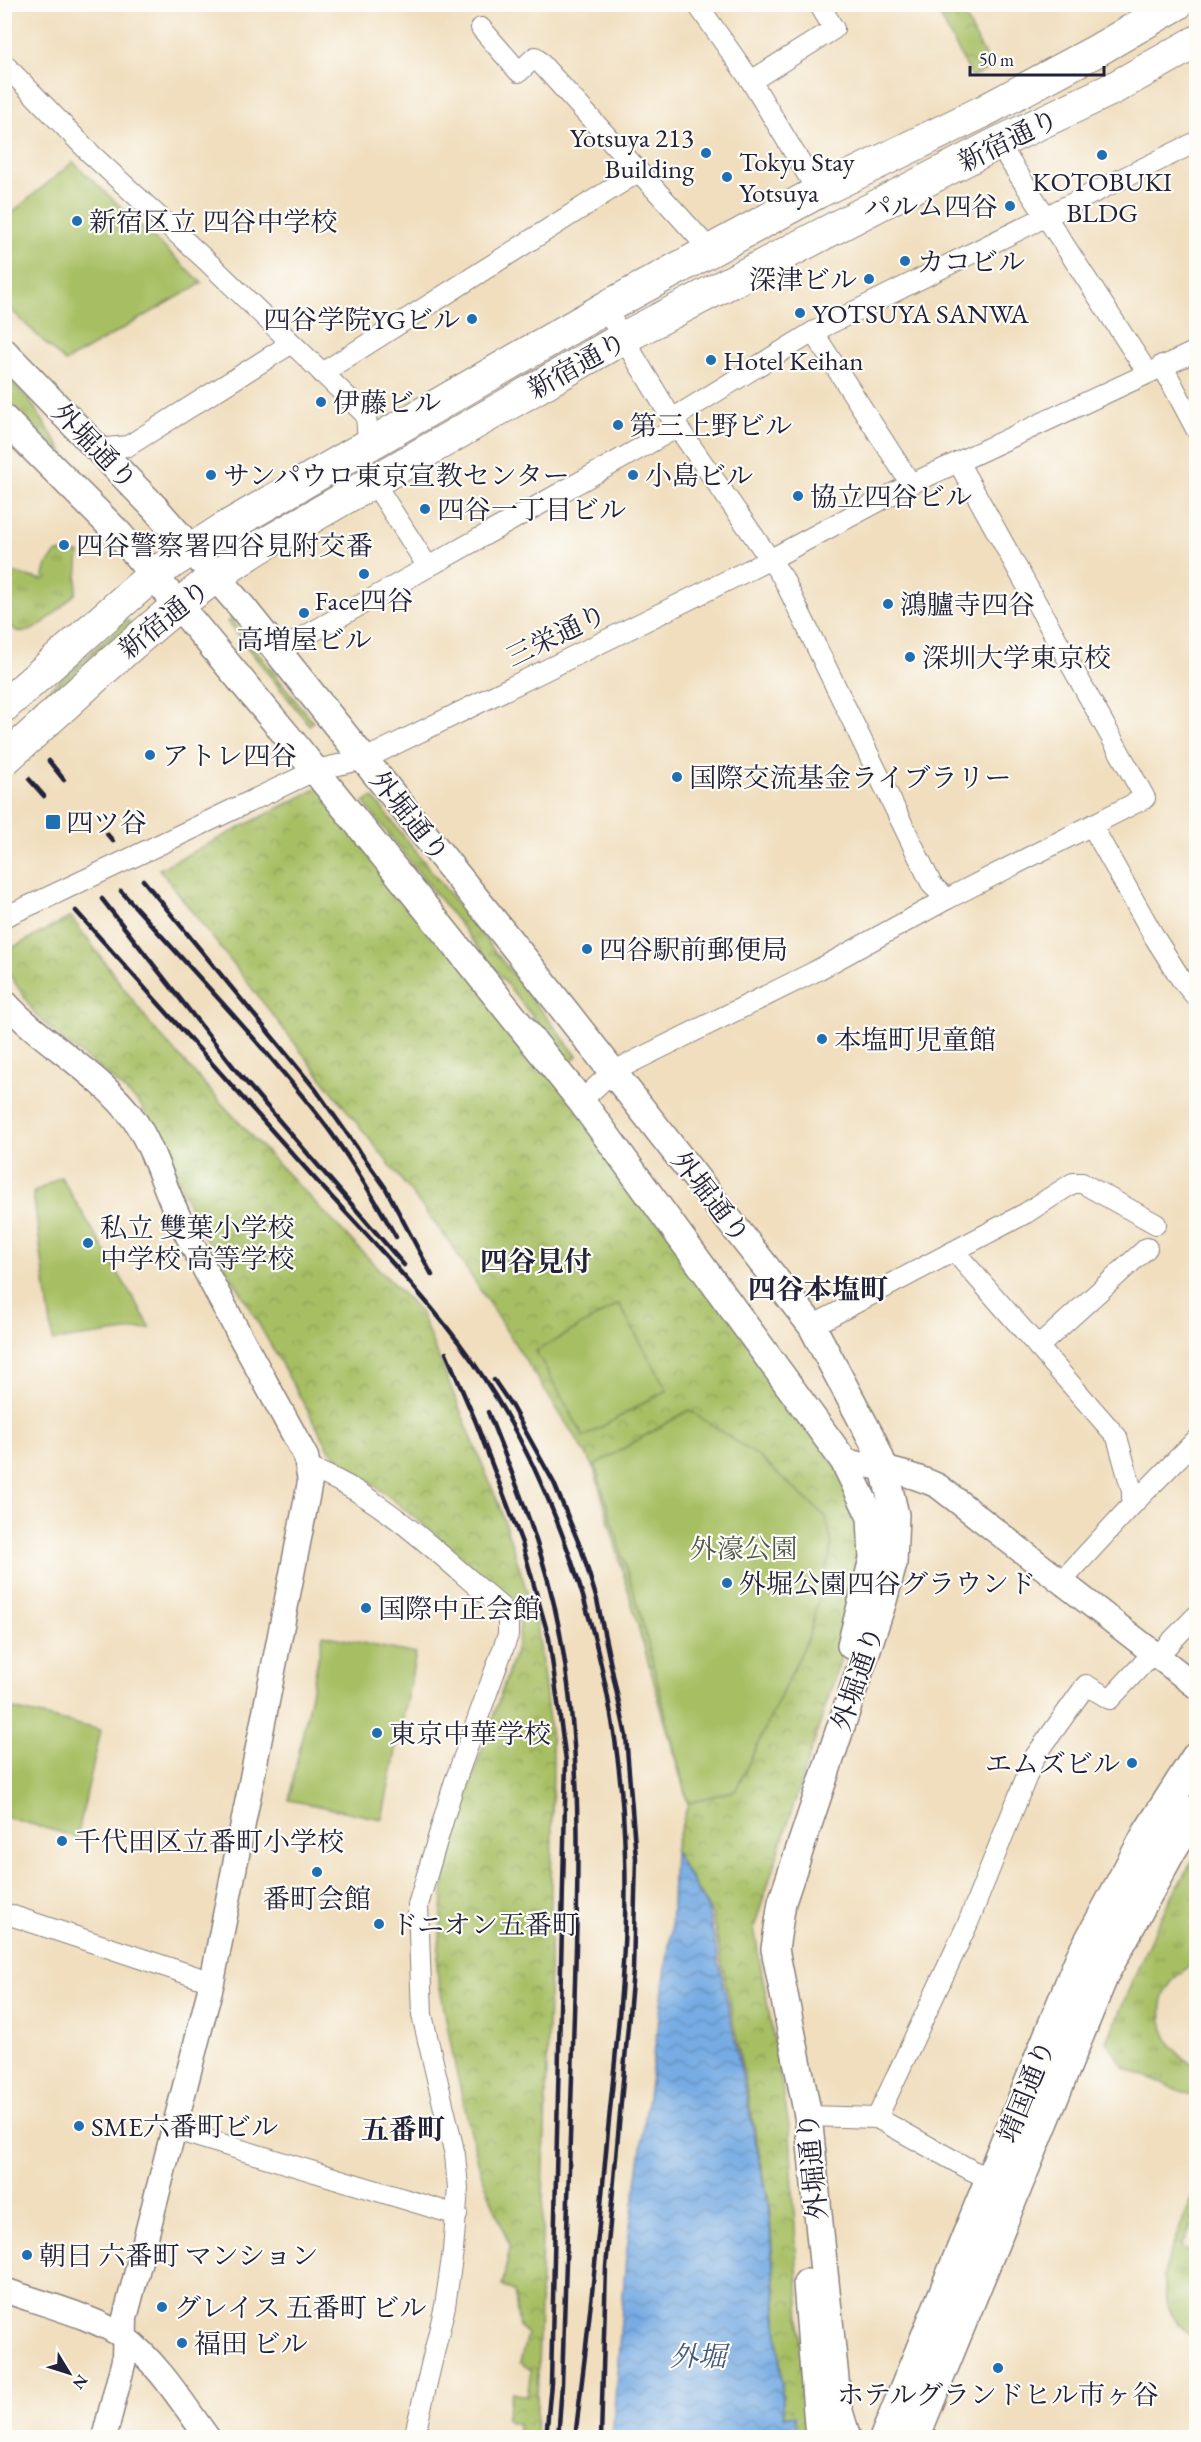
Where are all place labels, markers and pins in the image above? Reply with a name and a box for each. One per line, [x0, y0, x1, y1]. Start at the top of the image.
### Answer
place label: Yotsuya 213 Building [570, 120, 694, 186]
place label: Tokyu Stay Yotsuya [739, 144, 855, 210]
marker: Yotsuya 213 Building [699, 146, 713, 160]
marker: KOTOBUKI BLDG [1095, 148, 1109, 162]
place label: KOTOBUKI BLDG [1032, 164, 1172, 230]
marker: Tokyu Stay Yotsuya [720, 170, 734, 184]
place label: パルム四谷 [864, 189, 998, 224]
marker: パルム四谷 [1003, 199, 1017, 213]
place label: 新宿区立 四谷中学校 [89, 204, 337, 239]
marker: 新宿区立 四谷中学校 [70, 214, 84, 228]
place label: カコビル [917, 244, 1025, 279]
marker: カコビル [898, 254, 912, 268]
place label: 深津ビル [749, 262, 857, 297]
marker: 深津ビル [862, 272, 876, 286]
place label: YOTSUYA SANWA [812, 296, 1029, 331]
place label: 四谷学院YGビル [263, 302, 460, 337]
marker: YOTSUYA SANWA [793, 306, 807, 320]
marker: 四谷学院YGビル [465, 312, 479, 326]
place label: Hotel Keihan [723, 343, 864, 378]
marker: Hotel Keihan [704, 353, 718, 367]
place label: 伊藤ビル [333, 385, 441, 420]
marker: 伊藤ビル [314, 395, 328, 409]
place label: 第三上野ビル [630, 408, 792, 443]
marker: 第三上野ビル [611, 418, 625, 432]
place label: サンパウロ東京宣教センター [223, 458, 570, 493]
place label: 小島ビル [645, 458, 753, 493]
marker: サンパウロ東京宣教センター [204, 468, 218, 482]
marker: 小島ビル [626, 468, 640, 482]
place label: 協立四谷ビル [810, 479, 972, 514]
marker: 協立四谷ビル [791, 489, 805, 503]
place label: 四谷一丁目ビル [437, 492, 626, 527]
marker: 四谷一丁目ビル [418, 502, 432, 516]
place label: 四谷警察署四谷見附交番 [76, 528, 373, 563]
marker: 四谷警察署四谷見附交番 [57, 538, 71, 552]
marker: Face四谷 [357, 567, 371, 581]
place label: Face四谷 [315, 583, 413, 618]
place label: 鴻臚寺四谷 [900, 587, 1035, 622]
marker: 鴻臚寺四谷 [881, 597, 895, 611]
marker: 高増屋ビル [297, 606, 311, 620]
place label: 高増屋ビル [237, 622, 372, 657]
place label: 深圳大学東京校 [922, 640, 1111, 675]
marker: 深圳大学東京校 [903, 650, 917, 664]
place label: アトレ四谷 [162, 738, 297, 773]
marker: アトレ四谷 [143, 748, 157, 762]
place label: 国際交流基金ライブラリー [689, 760, 1011, 795]
marker: 国際交流基金ライブラリー [670, 770, 684, 784]
place label: 四ツ谷 [66, 805, 147, 840]
marker: 四ツ谷 [44, 813, 62, 831]
place label: 四谷駅前郵便局 [599, 932, 788, 967]
marker: 四谷駅前郵便局 [580, 942, 594, 956]
place label: 本塩町児童館 [834, 1022, 996, 1057]
marker: 本塩町児童館 [815, 1032, 829, 1046]
place label: 私立 雙葉小学校 中学校 高等学校 [100, 1210, 294, 1276]
marker: 私立 雙葉小学校 中学校 高等学校 [81, 1236, 95, 1250]
place label: 外堀公園四谷グラウンド [739, 1566, 1036, 1601]
marker: 外堀公園四谷グラウンド [720, 1576, 734, 1590]
place label: 国際中正会館 [378, 1591, 540, 1626]
marker: 国際中正会館 [359, 1601, 373, 1615]
place label: 東京中華学校 [389, 1716, 551, 1751]
marker: 東京中華学校 [370, 1726, 384, 1740]
place label: エムズビル [985, 1746, 1120, 1781]
marker: エムズビル [1125, 1756, 1139, 1770]
place label: 千代田区立番町小学校 [74, 1824, 344, 1859]
marker: 千代田区立番町小学校 [55, 1834, 69, 1848]
marker: 番町会館 [310, 1865, 324, 1879]
place label: 番町会館 [263, 1881, 371, 1916]
place label: ドニオン五番町 [391, 1907, 579, 1942]
marker: ドニオン五番町 [372, 1917, 386, 1931]
place label: SME六番町ビル [91, 2109, 278, 2144]
marker: SME六番町ビル [72, 2119, 86, 2133]
place label: 朝日 六番町 マンション [39, 2238, 319, 2273]
marker: 朝日 六番町 マンション [20, 2248, 34, 2262]
place label: グレイス 五番町 ビル [174, 2290, 426, 2325]
marker: グレイス 五番町 ビル [155, 2300, 169, 2314]
place label: 福田 ビル [194, 2326, 307, 2361]
marker: 福田 ビル [175, 2336, 189, 2350]
marker: ホテルグランドヒル市ヶ谷 [991, 2361, 1005, 2375]
place label: ホテルグランドヒル市ヶ谷 [837, 2377, 1159, 2412]

